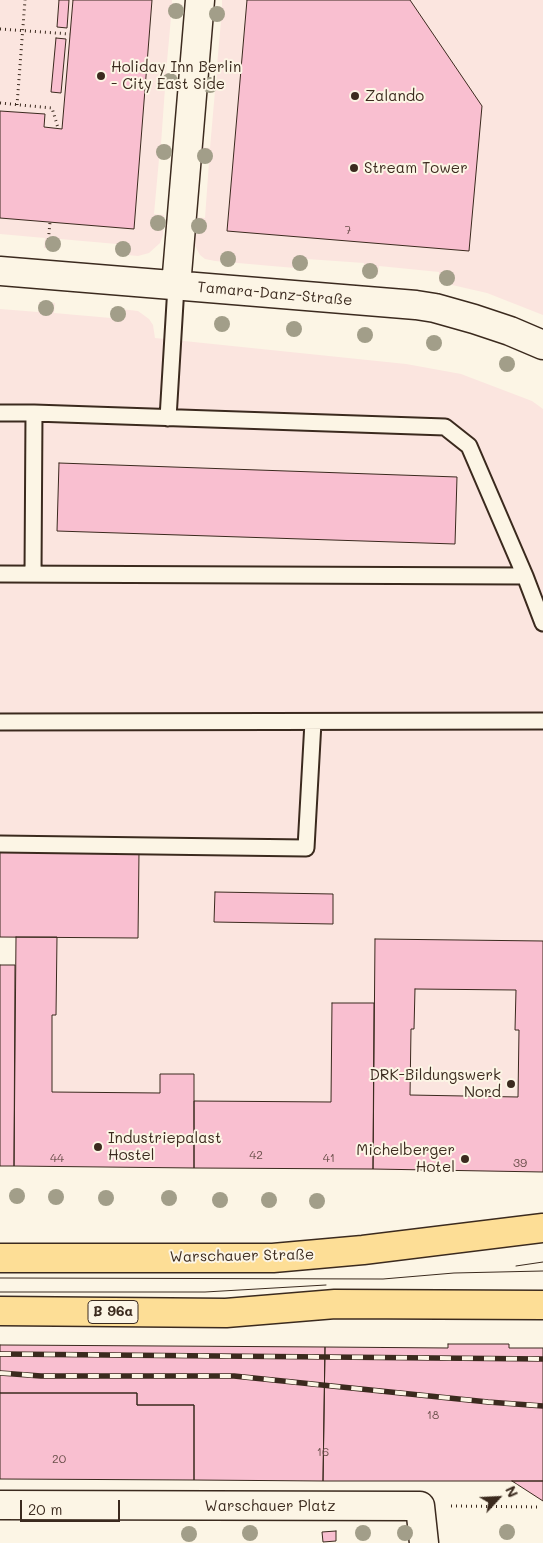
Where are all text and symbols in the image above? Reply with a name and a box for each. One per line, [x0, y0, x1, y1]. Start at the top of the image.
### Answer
place label: Holiday Inn Berlin - City East Side [111, 58, 241, 93]
marker: Holiday Inn Berlin - City East Side [95, 70, 107, 82]
place label: Zalando [365, 87, 424, 105]
marker: Zalando [349, 90, 361, 102]
place label: Stream Tower [364, 159, 468, 177]
marker: Stream Tower [348, 162, 360, 174]
house number: 7 [345, 223, 351, 237]
street label: Tamara-Danz-Straße [197, 278, 353, 310]
place label: DRK-Bildungswerk Nord [370, 1066, 501, 1101]
marker: DRK-Bildungswerk Nord [505, 1078, 517, 1090]
place label: Industriepalast Hostel [108, 1129, 221, 1164]
marker: Industriepalast Hostel [92, 1141, 104, 1153]
place label: Michelberger Hotel [356, 1141, 455, 1176]
house number: 42 [249, 1148, 263, 1162]
house number: 44 [50, 1151, 64, 1165]
house number: 41 [323, 1151, 335, 1165]
marker: Michelberger Hotel [459, 1153, 471, 1165]
house number: 39 [513, 1156, 527, 1170]
street label: Warschauer Straße [170, 1246, 314, 1266]
road number: B 96a [88, 1300, 138, 1324]
house number: 18 [427, 1408, 439, 1422]
house number: 16 [317, 1445, 329, 1459]
house number: 20 [52, 1452, 66, 1466]
north arrow [473, 1473, 523, 1523]
text: N [501, 1483, 523, 1500]
scale bar [22, 1490, 122, 1522]
street label: Warschauer Platz [205, 1497, 335, 1515]
text: 20 m [28, 1499, 62, 1519]

